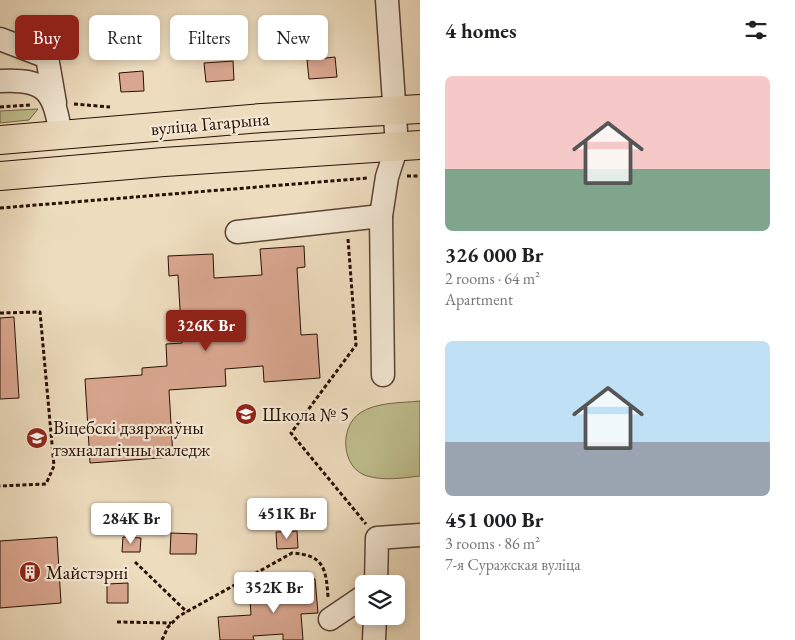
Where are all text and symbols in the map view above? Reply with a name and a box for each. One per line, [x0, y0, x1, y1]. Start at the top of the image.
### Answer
chip: Buy [15, 15, 79, 60]
chip: Rent [89, 15, 160, 60]
chip: Filters [170, 15, 248, 60]
chip: New [258, 15, 328, 60]
icon: filters [742, 16, 770, 44]
text: 4 homes [445, 17, 517, 44]
street label: вуліца Гагарына [150, 106, 271, 141]
icon: home [563, 108, 653, 198]
text: 326 000 Br [445, 241, 543, 268]
text: 2 rooms · 64 m² [445, 268, 540, 289]
text: Apartment [445, 289, 513, 310]
pin: 326K Br [160, 310, 252, 352]
text: 326K Br [177, 315, 235, 336]
icon: home [563, 373, 653, 463]
school or university icon: Школа № 5 [234, 402, 258, 426]
place label: Школа № 5 [262, 402, 349, 427]
place label: Віцебскі дзяржаўны тэхналагічны каледж [53, 415, 211, 462]
school or university icon: Віцебскі дзяржаўны тэхналагічны каледж [25, 426, 49, 450]
pin: 451K Br [241, 498, 333, 540]
pin: 284K Br [85, 502, 177, 545]
text: 451K Br [258, 503, 316, 524]
text: 451 000 Br [445, 506, 543, 533]
text: 284K Br [102, 508, 160, 529]
text: 3 rooms · 86 m² [445, 533, 540, 554]
text: 7-я Суражская вуліца [445, 554, 581, 575]
building icon: Майстэрні [18, 560, 42, 584]
place label: Майстэрні [46, 560, 128, 585]
pin: 352K Br [228, 572, 320, 614]
map controls [355, 575, 405, 625]
button: layers [355, 575, 405, 625]
text: 352K Br [245, 577, 303, 598]

